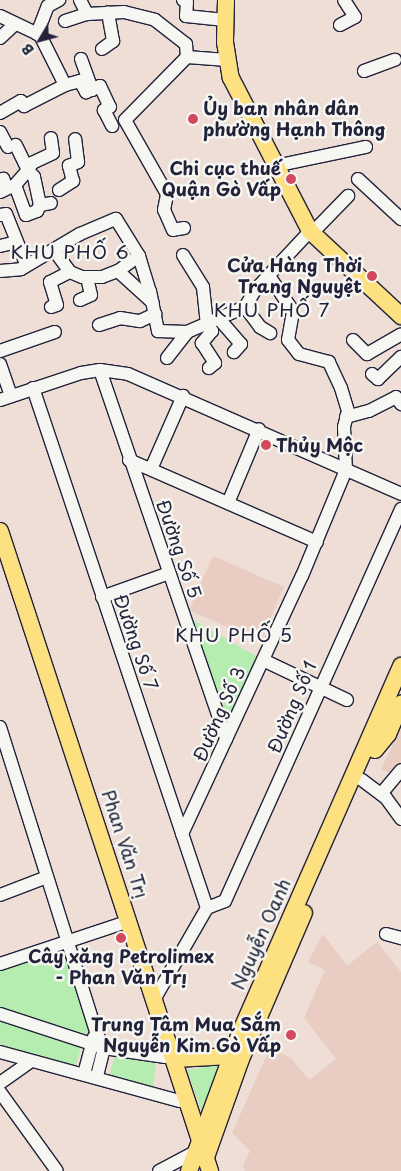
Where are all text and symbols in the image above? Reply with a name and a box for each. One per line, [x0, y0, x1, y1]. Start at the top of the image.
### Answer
north arrow [15, 15, 65, 65]
text: B [16, 39, 39, 59]
place label: Ủy ban nhân dân phường Hạnh Thông [203, 98, 386, 140]
marker: Ủy ban nhân dân phường Hạnh Thông [187, 113, 199, 125]
place label: Chi cục thuế Quận Gò Vấp [161, 158, 281, 200]
marker: Chi cục thuế Quận Gò Vấp [285, 173, 297, 185]
district label: KHU PHỐ 6 [9, 241, 131, 263]
place label: Cửa Hàng Thời Trang Nguyệt [225, 255, 362, 298]
marker: Cửa Hàng Thời Trang Nguyệt [366, 270, 378, 282]
district label: KHU PHỐ 7 [212, 299, 332, 321]
place label: Thủy Mộc [276, 434, 363, 456]
marker: Thủy Mộc [260, 439, 272, 451]
street label: Đường Số 5 [152, 497, 206, 601]
street label: Đường Số 7 [109, 591, 163, 693]
district label: KHU PHỐ 5 [174, 624, 294, 646]
street label: Đường Số 1 [263, 658, 321, 756]
street label: Đường Số 3 [188, 663, 250, 765]
street label: Phan Văn Trị [97, 788, 153, 900]
street label: Nguyễn Oanh [227, 875, 295, 993]
marker: Cây xăng Petrolimex - Phan Văn Trị [115, 932, 127, 944]
place label: Cây xăng Petrolimex - Phan Văn Trị [28, 946, 214, 989]
place label: Trung Tâm Mua Sắm Nguyễn Kim Gò Vấp [92, 1014, 281, 1056]
marker: Trung Tâm Mua Sắm Nguyễn Kim Gò Vấp [285, 1029, 297, 1041]

